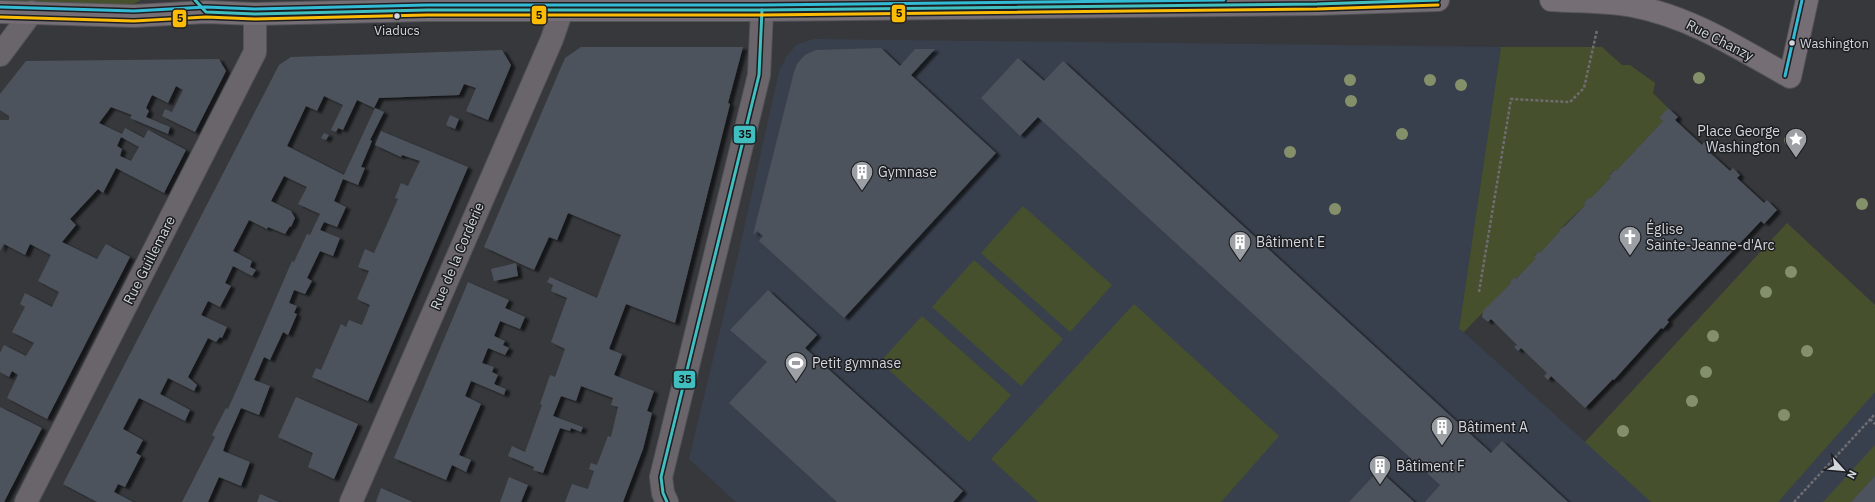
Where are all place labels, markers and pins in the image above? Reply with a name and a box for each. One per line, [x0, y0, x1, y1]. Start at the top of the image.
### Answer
marker: Viaducs [392, 11, 402, 21]
place label: Viaducs [374, 22, 420, 39]
place label: Washington [1800, 35, 1869, 52]
marker: Washington [1787, 38, 1797, 48]
place label: Place George Washington [1697, 122, 1780, 156]
place icon: Place George Washington [1783, 126, 1809, 159]
building icon: Gymnase [849, 159, 875, 192]
place label: Gymnase [878, 163, 937, 181]
place label: Église Sainte-Jeanne-d'Arc [1646, 219, 1775, 254]
church icon: Église Sainte-Jeanne-d'Arc [1617, 224, 1643, 257]
building icon: Bâtiment E [1227, 229, 1253, 262]
place label: Bâtiment E [1256, 233, 1325, 251]
sports icon: Petit gymnase [783, 350, 809, 383]
place label: Petit gymnase [812, 354, 901, 372]
building icon: Bâtiment A [1429, 414, 1455, 447]
place label: Bâtiment A [1458, 418, 1528, 436]
building icon: Bâtiment F [1367, 453, 1393, 486]
place label: Bâtiment F [1396, 457, 1465, 475]

